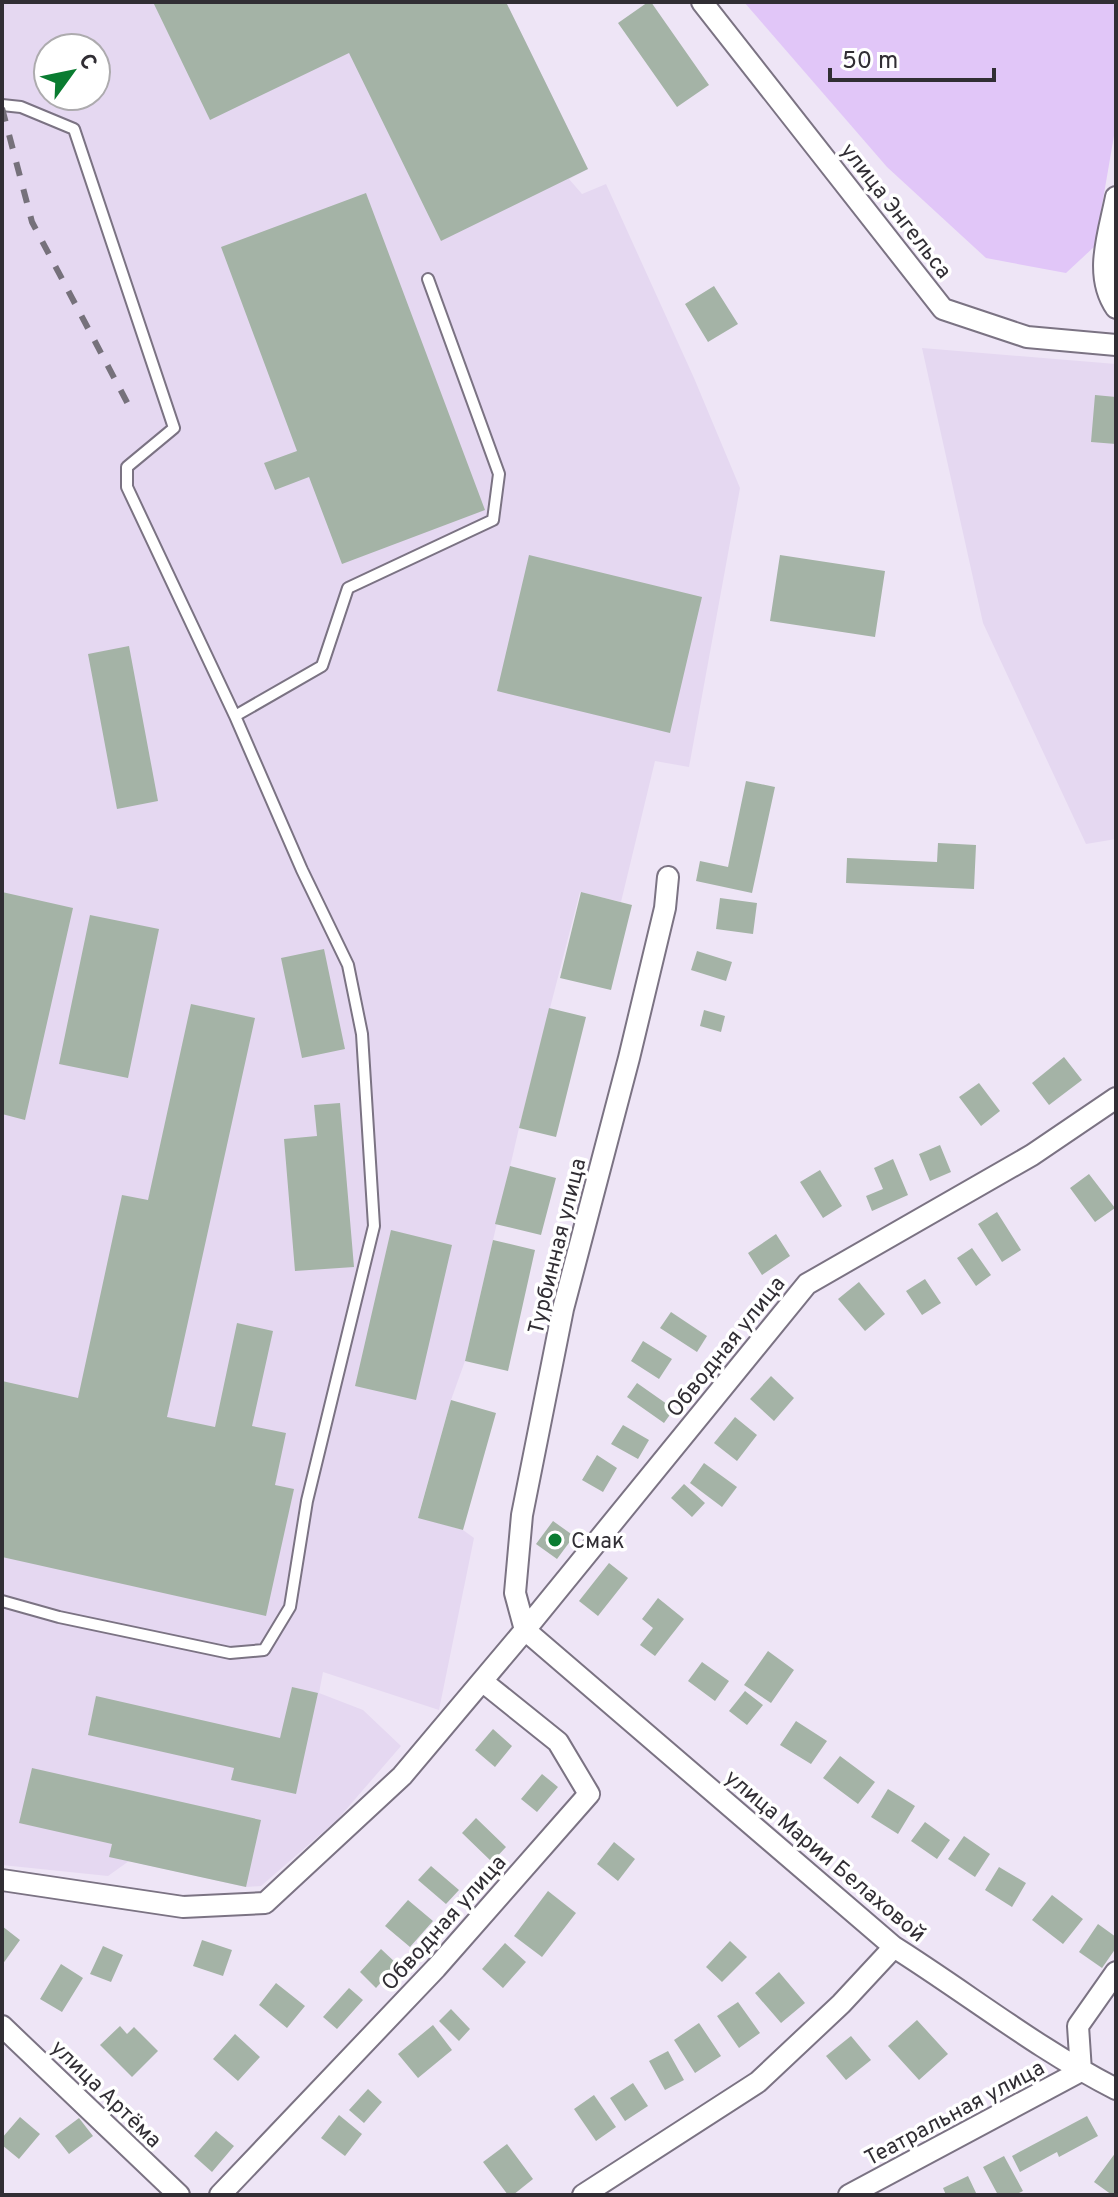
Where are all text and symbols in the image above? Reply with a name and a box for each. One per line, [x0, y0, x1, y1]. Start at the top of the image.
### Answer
north arrow [32, 32, 112, 112]
scale bar [830, 32, 994, 82]
text: 50 m [842, 47, 898, 77]
text: С [72, 49, 102, 76]
street label: улица Энгельса [834, 138, 956, 285]
street label: Турбинная улица [523, 1156, 593, 1337]
street label: Обводная улица [662, 1272, 792, 1424]
place label: Смак [571, 1529, 625, 1556]
marker: Смак [546, 1531, 564, 1549]
street label: улица Марии Белаховой [718, 1765, 930, 1949]
street label: Обводная улица [377, 1850, 513, 1997]
street label: улица Артёма [44, 2035, 166, 2154]
street label: Театральная улица [861, 2055, 1050, 2173]

